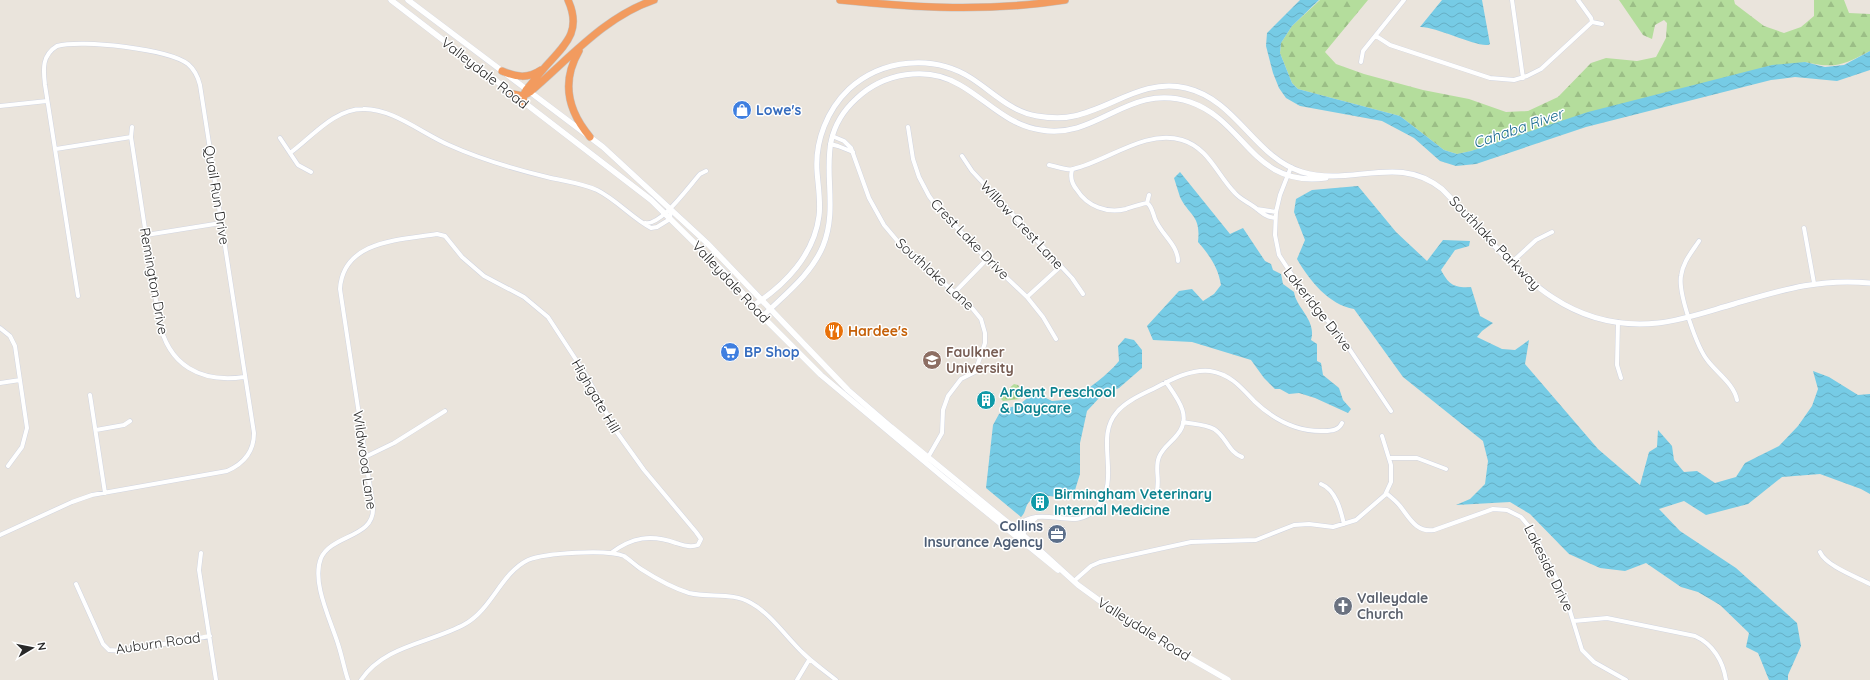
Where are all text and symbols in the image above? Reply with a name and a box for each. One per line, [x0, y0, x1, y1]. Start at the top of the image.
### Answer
street label: Valleydale Road [438, 33, 532, 113]
shop icon: Lowe's [731, 99, 753, 121]
place label: Lowe's [756, 101, 802, 119]
water label: Cahaba River [1470, 103, 1568, 152]
street label: Quail Run Drive [200, 144, 234, 246]
street label: Willow Crest Lane [976, 177, 1068, 273]
street label: Southlake Parkway [1445, 192, 1545, 294]
street label: Crest Lake Drive [927, 195, 1013, 283]
street label: Remington Drive [136, 226, 172, 336]
street label: Southlake Lane [892, 234, 978, 314]
street label: Valleydale Road [688, 237, 774, 327]
street label: Lakeridge Drive [1280, 263, 1356, 355]
restaurant icon: Hardee's [823, 320, 845, 342]
place label: Hardee's [848, 322, 908, 340]
supermarket icon: BP Shop [719, 341, 741, 363]
place label: BP Shop [744, 343, 800, 361]
place label: Faulkner University [946, 343, 1014, 377]
school or university icon: Faulkner University [921, 349, 943, 371]
street label: Highgate Hill [567, 356, 625, 436]
place label: Ardent Preschool & Daycare [1000, 383, 1116, 417]
building icon: Ardent Preschool & Daycare [975, 389, 997, 411]
street label: Wildwood Lane [349, 409, 381, 511]
place label: Birmingham Veterinary Internal Medicine [1054, 485, 1212, 519]
building icon: Birmingham Veterinary Internal Medicine [1029, 491, 1051, 513]
place label: Collins Insurance Agency [924, 517, 1043, 551]
street label: Lakeside Drive [1520, 522, 1578, 614]
office icon: Collins Insurance Agency [1046, 523, 1068, 545]
place label: Valleydale Church [1357, 589, 1428, 623]
street label: Valleydale Road [1094, 593, 1194, 665]
church icon: Valleydale Church [1332, 595, 1354, 617]
north arrow [12, 628, 52, 668]
street label: Auburn Road [114, 628, 202, 658]
text: N [34, 641, 49, 651]

